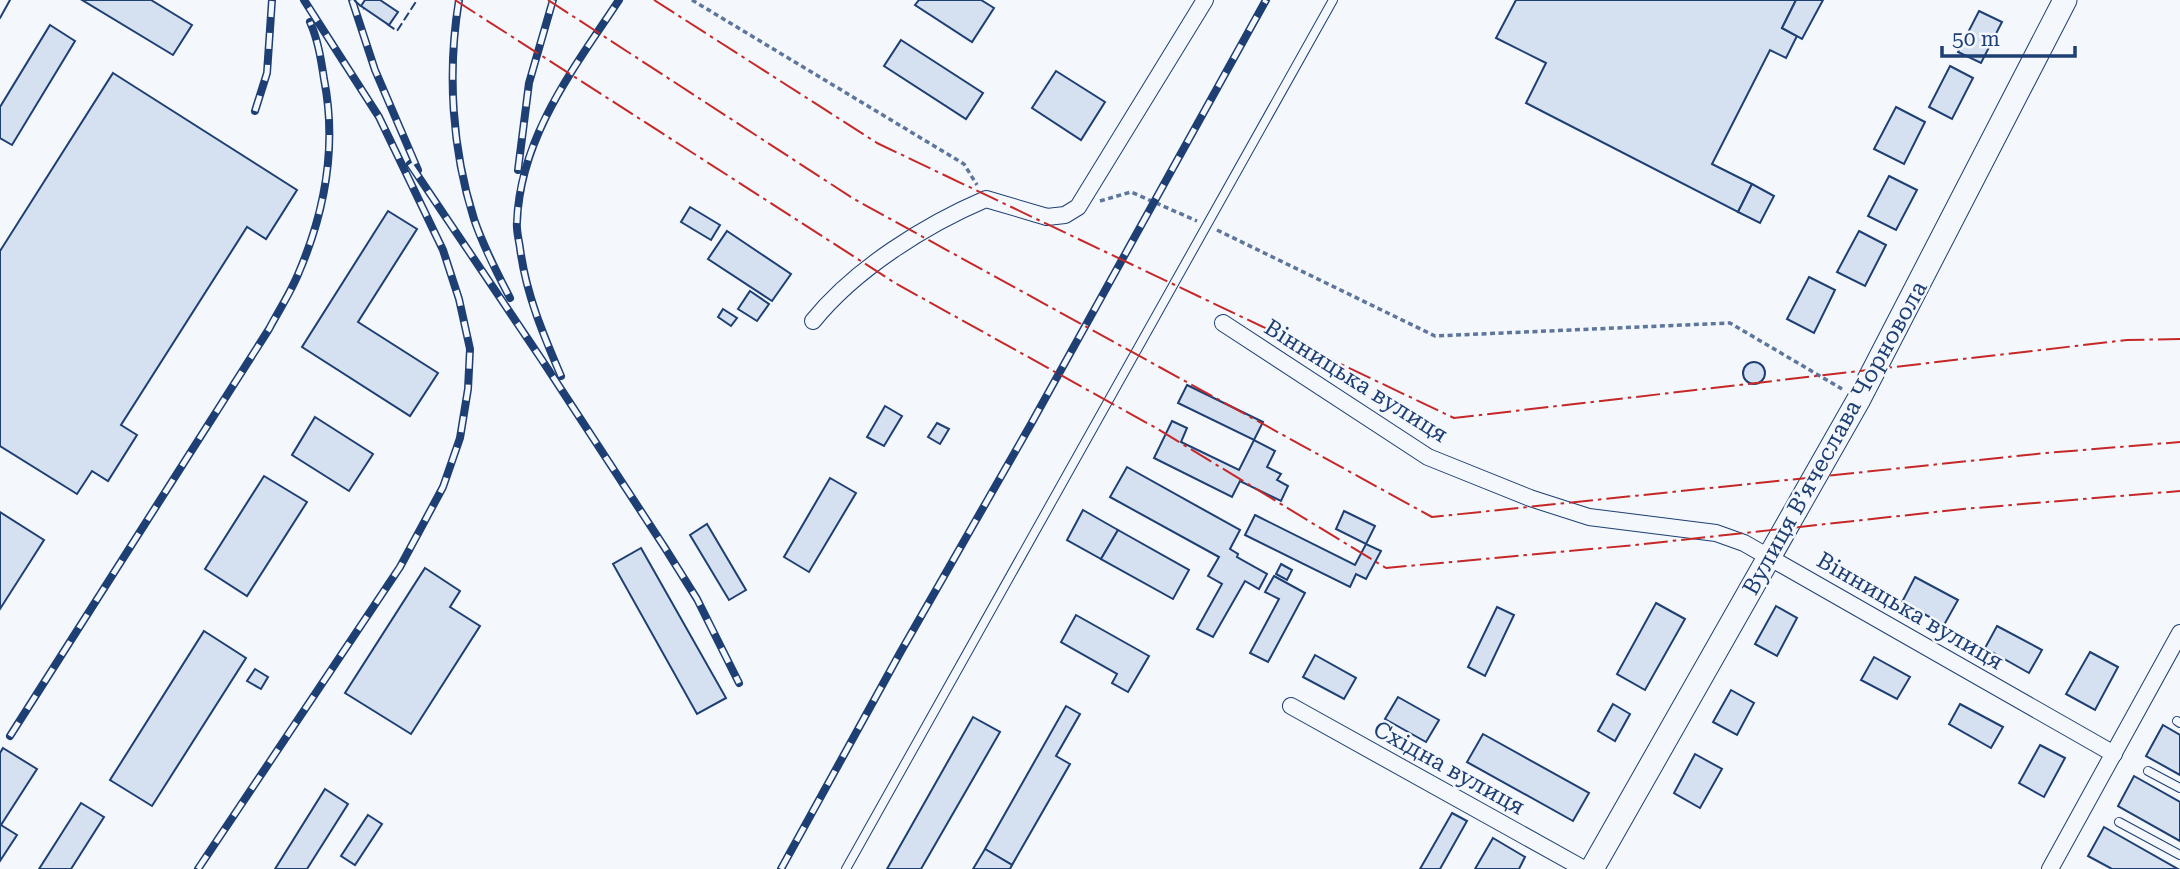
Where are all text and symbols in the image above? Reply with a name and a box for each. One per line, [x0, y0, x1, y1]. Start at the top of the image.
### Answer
scale bar [1942, 14, 2075, 58]
text: 50 m [1952, 27, 2000, 51]
street label: Вулиця Вʼячеслава Чорновола [1737, 276, 1933, 600]
street label: Вінницька вулиця [1259, 314, 1453, 448]
street label: Вінницька вулиця [1812, 547, 2008, 675]
street label: Східна вулиця [1369, 715, 1529, 821]

